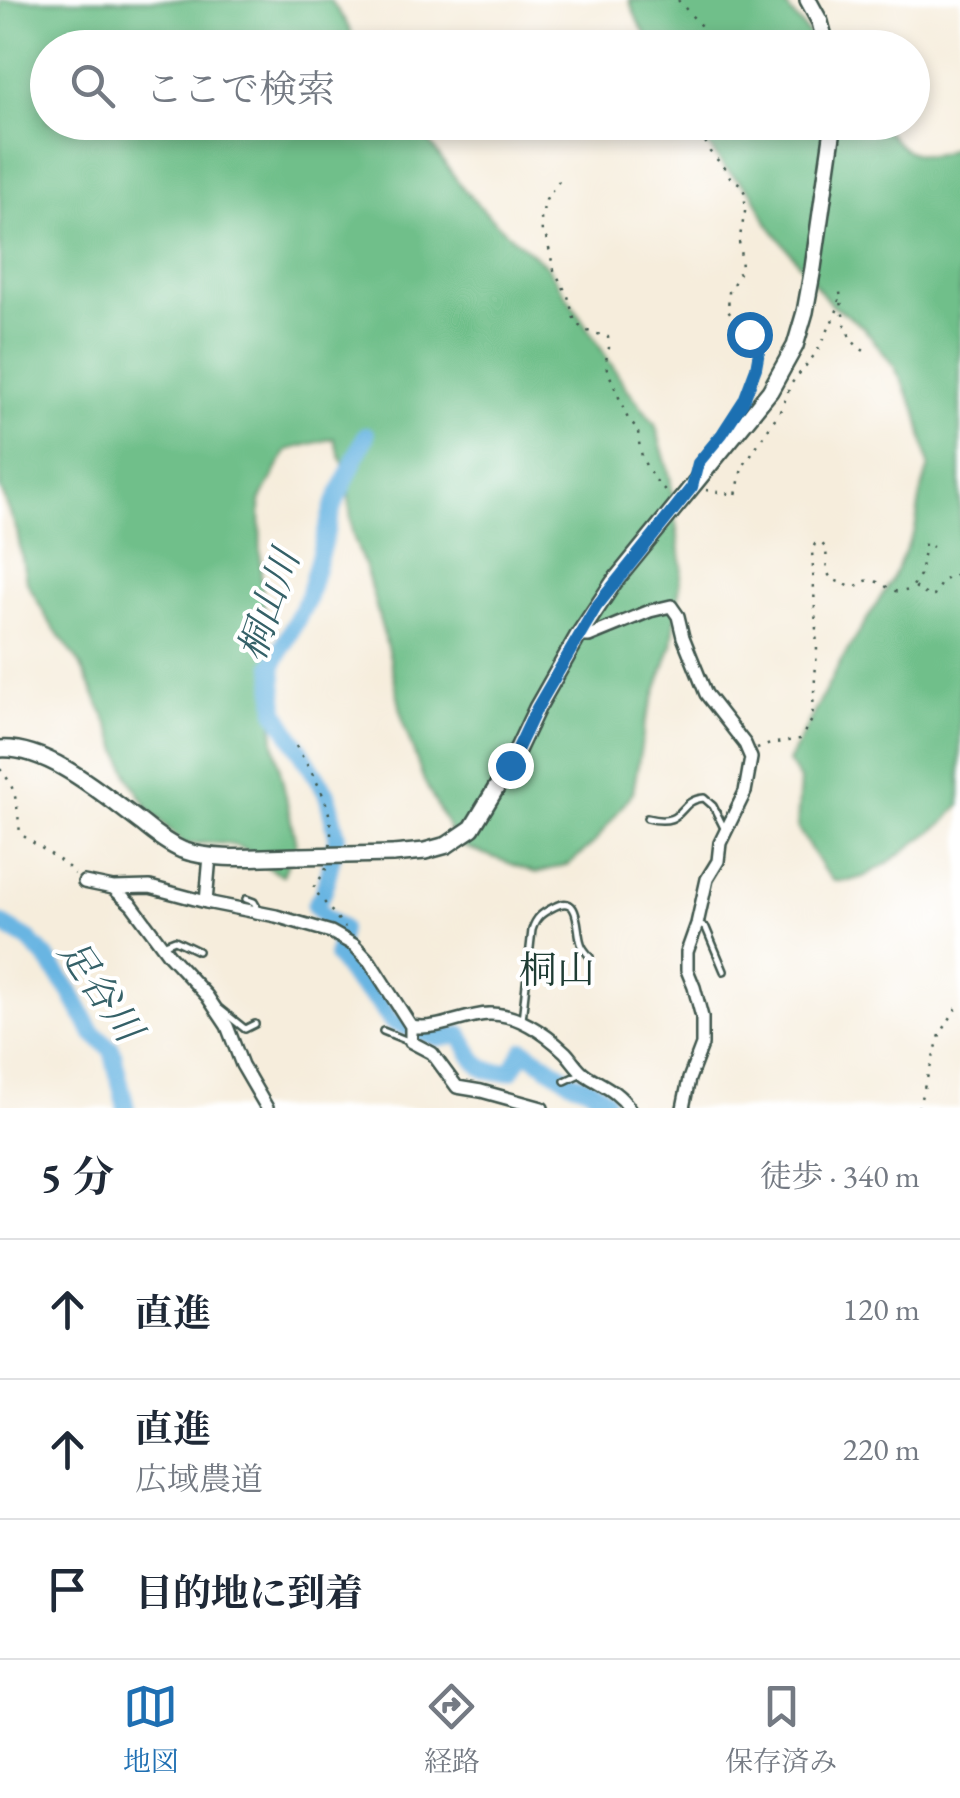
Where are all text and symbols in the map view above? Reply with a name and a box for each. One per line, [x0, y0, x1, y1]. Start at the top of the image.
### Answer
search box [30, 30, 930, 140]
icon: search [65, 58, 120, 113]
text: ここで検索 [145, 64, 335, 113]
route start [727, 312, 773, 358]
water label: 桐山川 [226, 539, 311, 667]
route end [488, 743, 534, 789]
water label: 足谷川 [48, 929, 156, 1054]
district label: 桐山 [519, 945, 595, 994]
text: 5 分 [40, 1149, 114, 1204]
text: 徒歩 · 340 m [759, 1155, 920, 1197]
icon: ahead [40, 1282, 95, 1337]
text: 直進 [135, 1288, 211, 1337]
text: 120 m [843, 1288, 920, 1330]
text: 直進 [135, 1404, 211, 1453]
icon: ahead [40, 1422, 95, 1477]
text: 220 m [843, 1428, 920, 1470]
text: 広域農道 [135, 1458, 263, 1500]
icon: arrive [40, 1562, 95, 1617]
text: 目的地に到着 [135, 1568, 363, 1617]
tab: 地図 [123, 1679, 179, 1779]
tab: 経路 [424, 1679, 480, 1779]
tab: 保存済み [725, 1679, 837, 1779]

